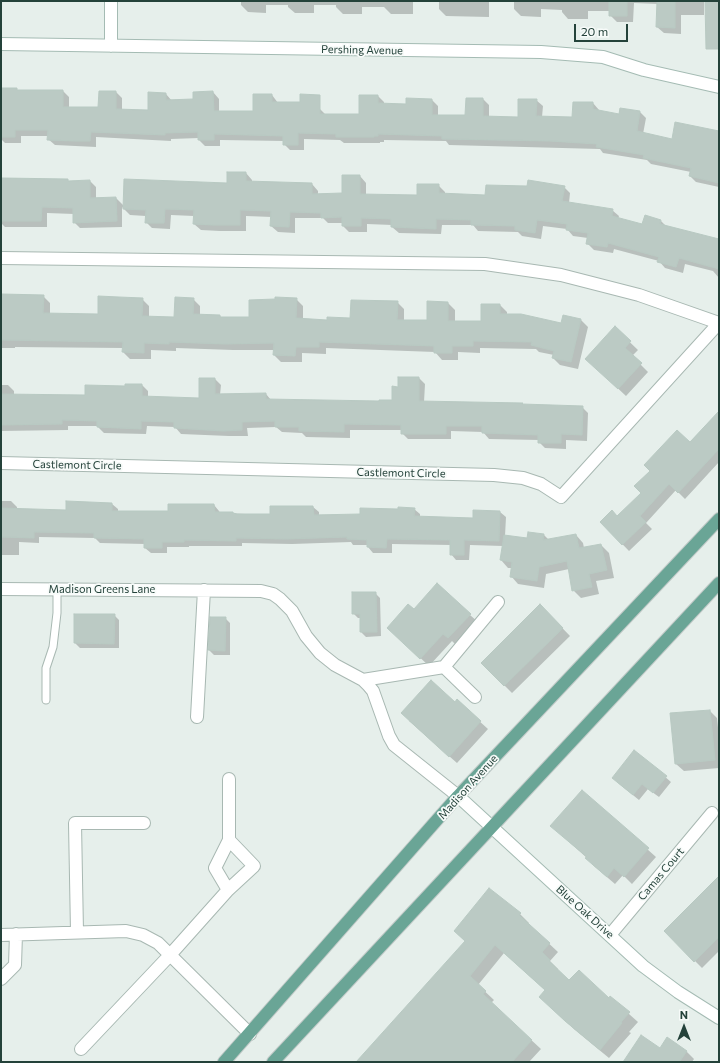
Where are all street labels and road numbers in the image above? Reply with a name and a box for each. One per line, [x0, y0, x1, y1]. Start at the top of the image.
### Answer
street label: Pershing Avenue [321, 43, 403, 57]
street label: Castlemont Circle [32, 458, 122, 472]
street label: Castlemont Circle [356, 466, 446, 480]
street label: Madison Greens Lane [49, 582, 155, 596]
street label: Madison Avenue [436, 752, 500, 822]
street label: Camas Court [635, 845, 687, 903]
street label: Blue Oak Drive [553, 883, 617, 941]

